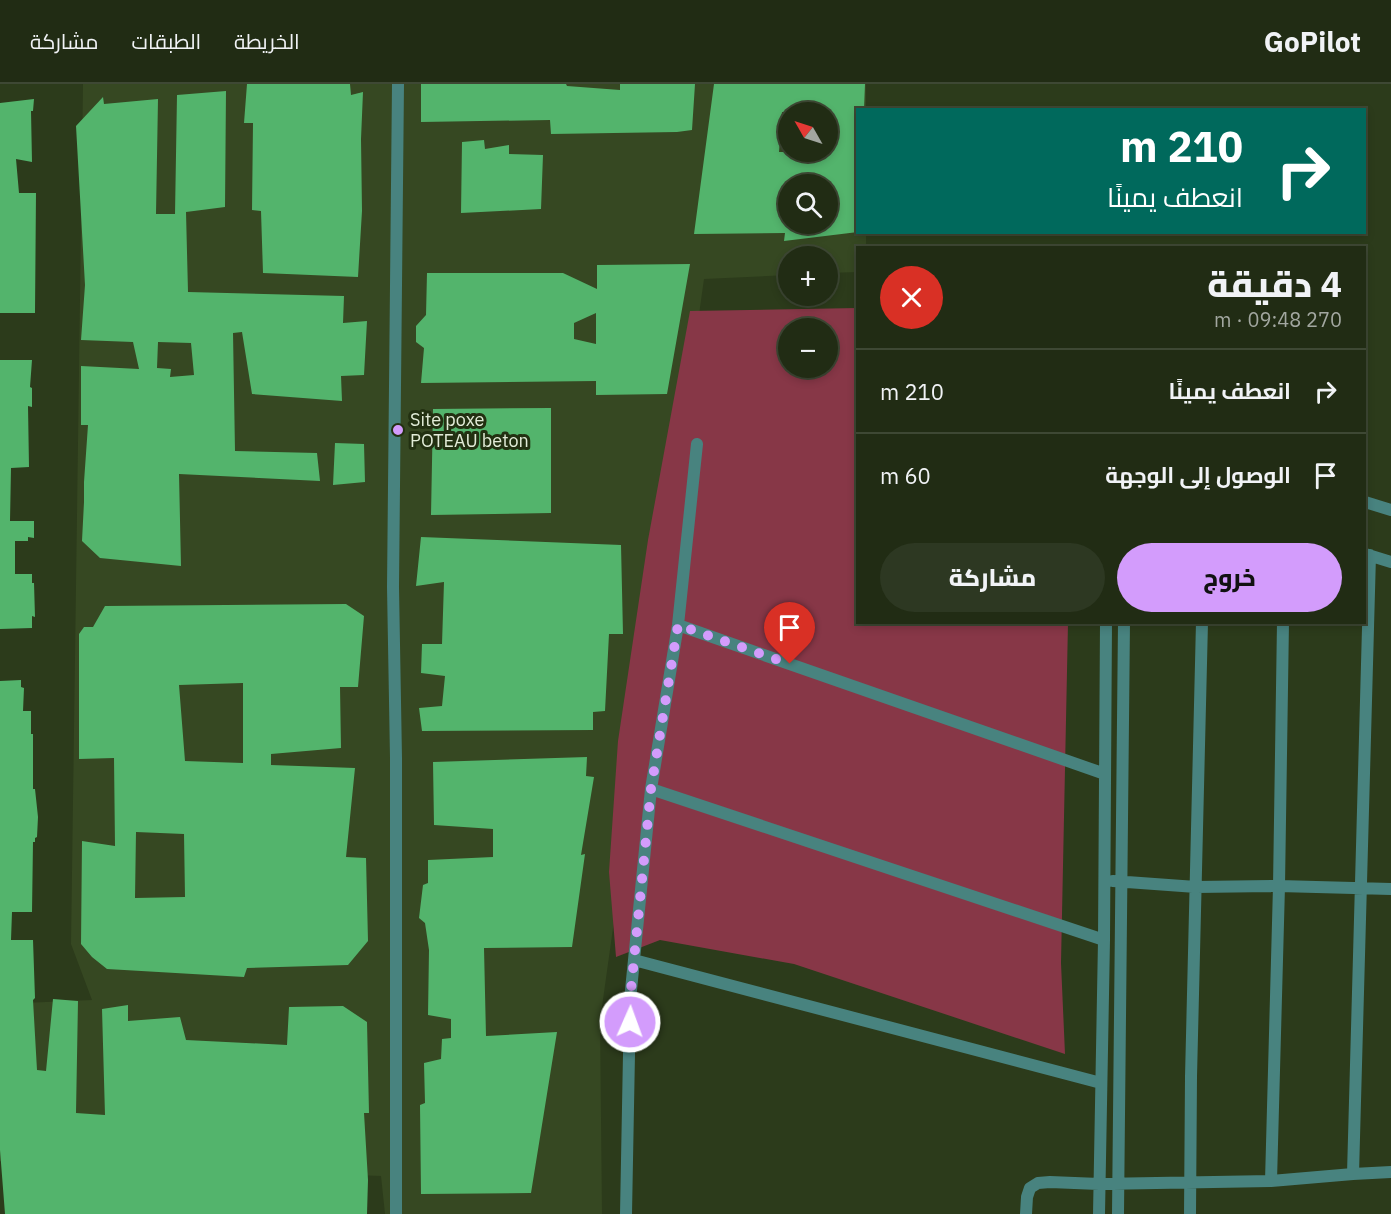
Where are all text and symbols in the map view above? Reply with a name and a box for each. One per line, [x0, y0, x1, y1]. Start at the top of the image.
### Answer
text: GoPilot [1264, 23, 1361, 60]
text: مشاركة [30, 27, 99, 55]
text: الطبقات [132, 27, 201, 55]
text: الخريطة [234, 27, 300, 55]
north arrow [778, 102, 838, 162]
map controls [778, 102, 838, 378]
text: 210 m [1120, 119, 1243, 174]
icon: right [1264, 132, 1342, 210]
button: search [778, 174, 838, 234]
text: انعطف يمينًا [1107, 179, 1243, 214]
button: + [778, 246, 838, 306]
text: 4 دقيقة [1207, 260, 1342, 307]
button: close [880, 266, 943, 329]
text: 270 m · 09:48 [1214, 306, 1342, 333]
button: − [778, 318, 838, 378]
icon: right [1309, 375, 1342, 408]
text: انعطف يمينًا [1169, 376, 1291, 405]
text: 210 m [880, 377, 944, 406]
place label: Site poxe POTEAU beton [410, 408, 529, 452]
marker: Site poxe POTEAU beton [391, 423, 405, 437]
icon: arrive [1309, 459, 1342, 492]
text: الوصول إلى الوجهة [1105, 460, 1291, 489]
text: 60 m [880, 461, 931, 490]
button: مشاركة [880, 543, 1105, 612]
button: خروج [1117, 543, 1342, 612]
pin [764, 602, 815, 664]
icon: arrive [773, 611, 806, 644]
position arrow [598, 990, 662, 1054]

